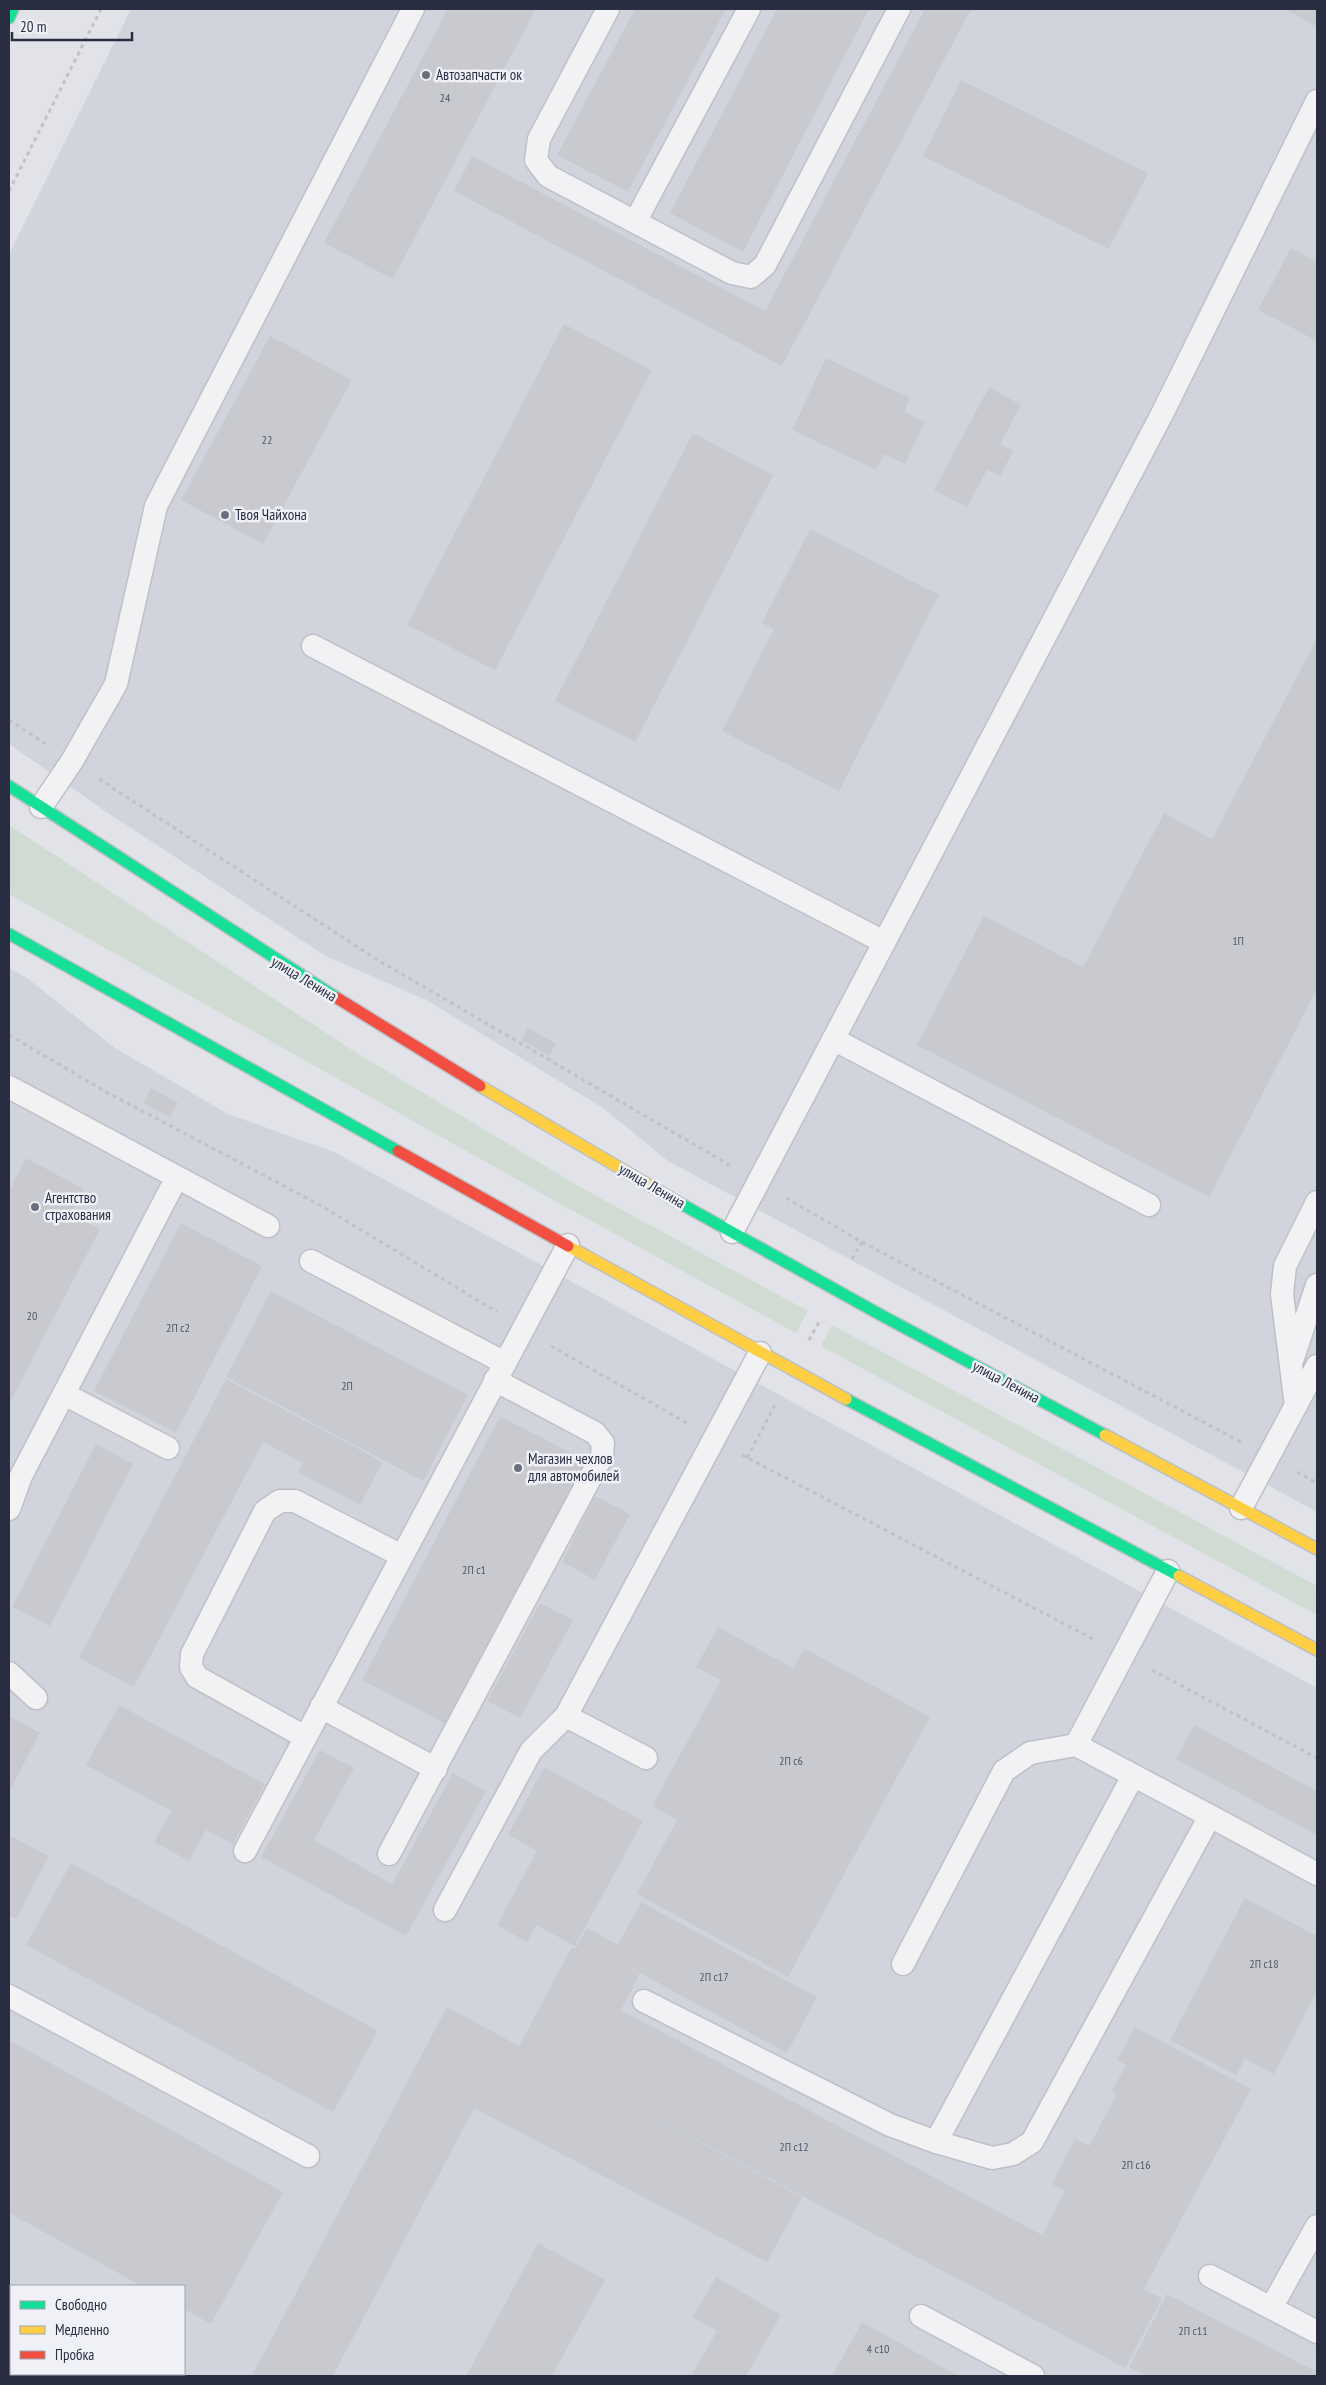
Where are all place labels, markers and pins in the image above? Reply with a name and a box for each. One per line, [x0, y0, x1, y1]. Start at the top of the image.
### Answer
place label: Автозапчасти ок [436, 65, 522, 84]
marker: Автозапчасти ок [420, 69, 432, 81]
place label: Твоя Чайхона [235, 505, 307, 524]
marker: Твоя Чайхона [219, 509, 231, 521]
place label: Агентство страхования [45, 1188, 111, 1224]
marker: Агентство страхования [29, 1201, 41, 1213]
place label: Магазин чехлов для автомобилей [528, 1449, 619, 1485]
marker: Магазин чехлов для автомобилей [512, 1462, 524, 1474]

